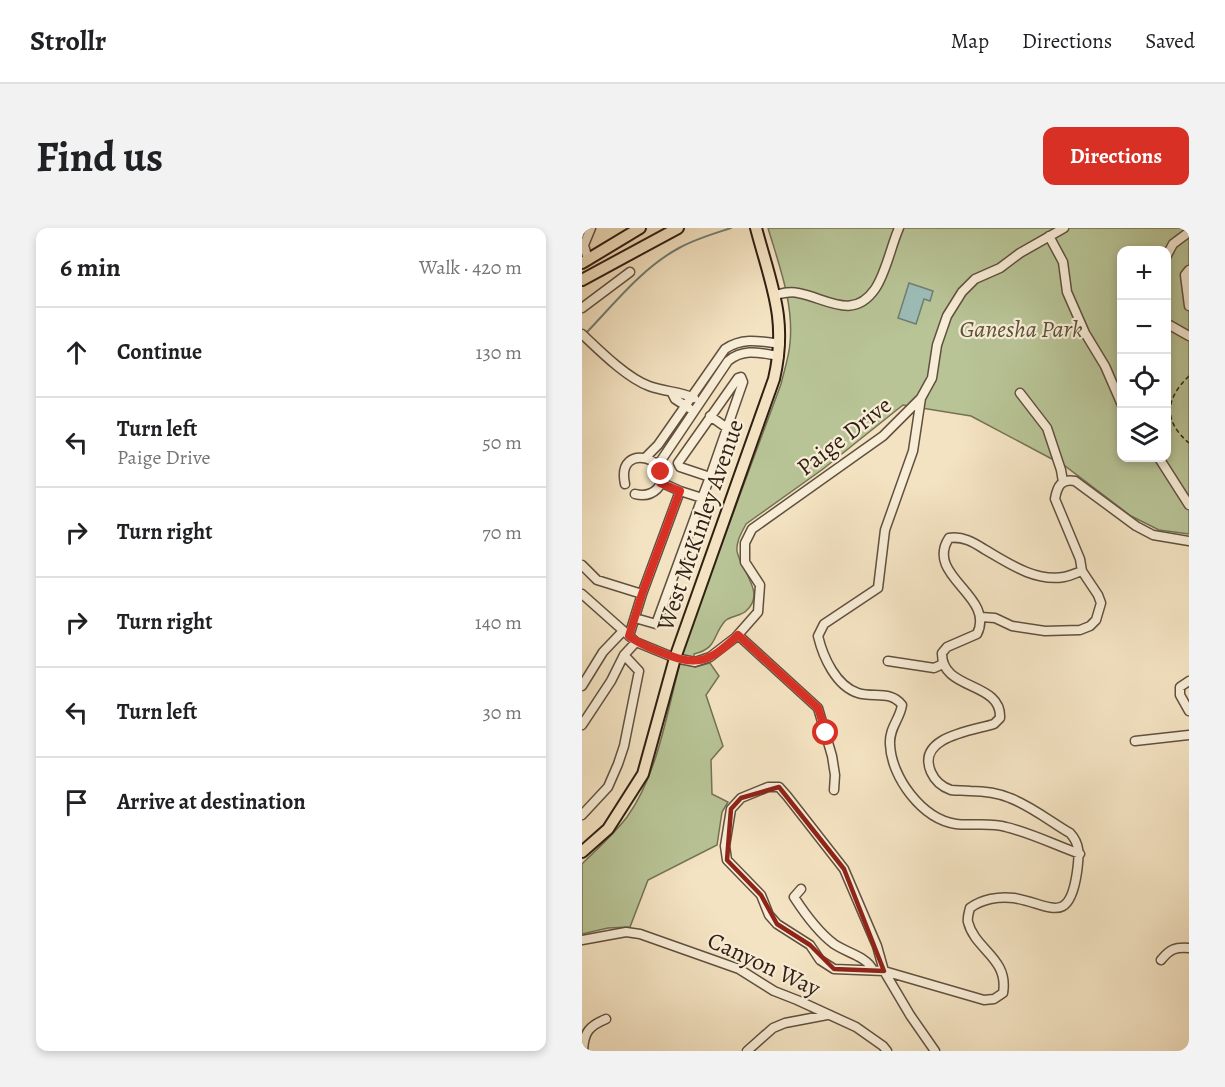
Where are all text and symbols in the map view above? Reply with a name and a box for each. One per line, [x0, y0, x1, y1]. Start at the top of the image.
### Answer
text: Strollr [30, 22, 106, 60]
text: Map [951, 27, 989, 55]
text: Directions [1022, 27, 1112, 55]
text: Saved [1145, 27, 1195, 55]
button: Directions [1043, 127, 1189, 185]
text: Find us [36, 128, 163, 185]
map controls [1117, 246, 1171, 462]
button: + [1117, 246, 1171, 300]
text: 6 min [60, 250, 121, 285]
text: Walk · 420 m [419, 254, 522, 281]
button: − [1117, 300, 1171, 354]
park label: Ganesha Park [959, 313, 1083, 345]
icon: ahead [60, 336, 93, 369]
text: Continue [117, 337, 202, 367]
text: 130 m [476, 339, 522, 366]
button: locate [1117, 354, 1171, 408]
street label: Paige Drive [790, 389, 898, 483]
button: layers [1117, 408, 1171, 462]
text: Turn left [117, 414, 197, 444]
street label: West McKinley Avenue [648, 415, 751, 636]
icon: left [60, 426, 93, 459]
text: 50 m [482, 429, 522, 456]
text: Paige Drive [117, 444, 210, 471]
route end [647, 458, 673, 484]
icon: right [60, 516, 93, 549]
text: Turn right [117, 517, 213, 547]
text: 70 m [482, 519, 522, 546]
icon: right [60, 606, 93, 639]
text: Turn right [117, 607, 213, 637]
text: 140 m [475, 609, 522, 636]
icon: left [60, 696, 93, 729]
text: Turn left [117, 697, 197, 727]
text: 30 m [482, 699, 522, 726]
route start [812, 719, 838, 745]
icon: arrive [60, 786, 93, 819]
text: Arrive at destination [117, 787, 306, 817]
street label: Canyon Way [702, 924, 826, 1004]

